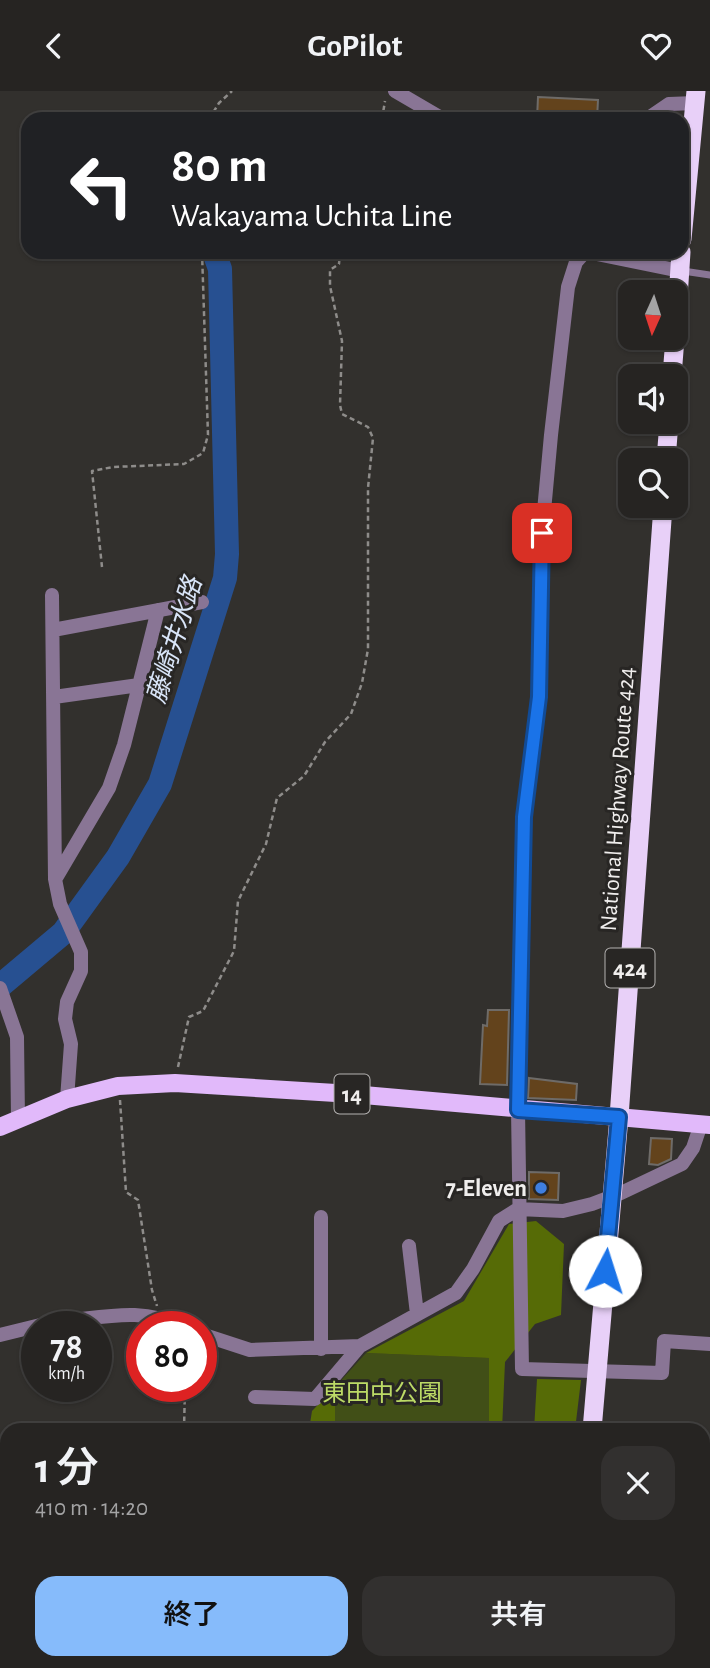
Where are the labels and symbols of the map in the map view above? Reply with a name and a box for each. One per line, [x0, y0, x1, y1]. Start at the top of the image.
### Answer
north arrow [618, 280, 688, 350]
pin [512, 503, 572, 563]
water label: 藤崎井水路 [143, 572, 207, 706]
street label: National Highway Route 424 [597, 666, 639, 932]
road number: 424 [606, 949, 654, 988]
road number: 14 [334, 1075, 370, 1113]
place label: 7-Eleven [446, 1177, 527, 1201]
marker: 7-Eleven [533, 1180, 549, 1196]
position arrow [568, 1234, 642, 1308]
speed limit sign: 80 [126, 1311, 217, 1402]
park label: 東田中公園 [322, 1380, 442, 1406]

